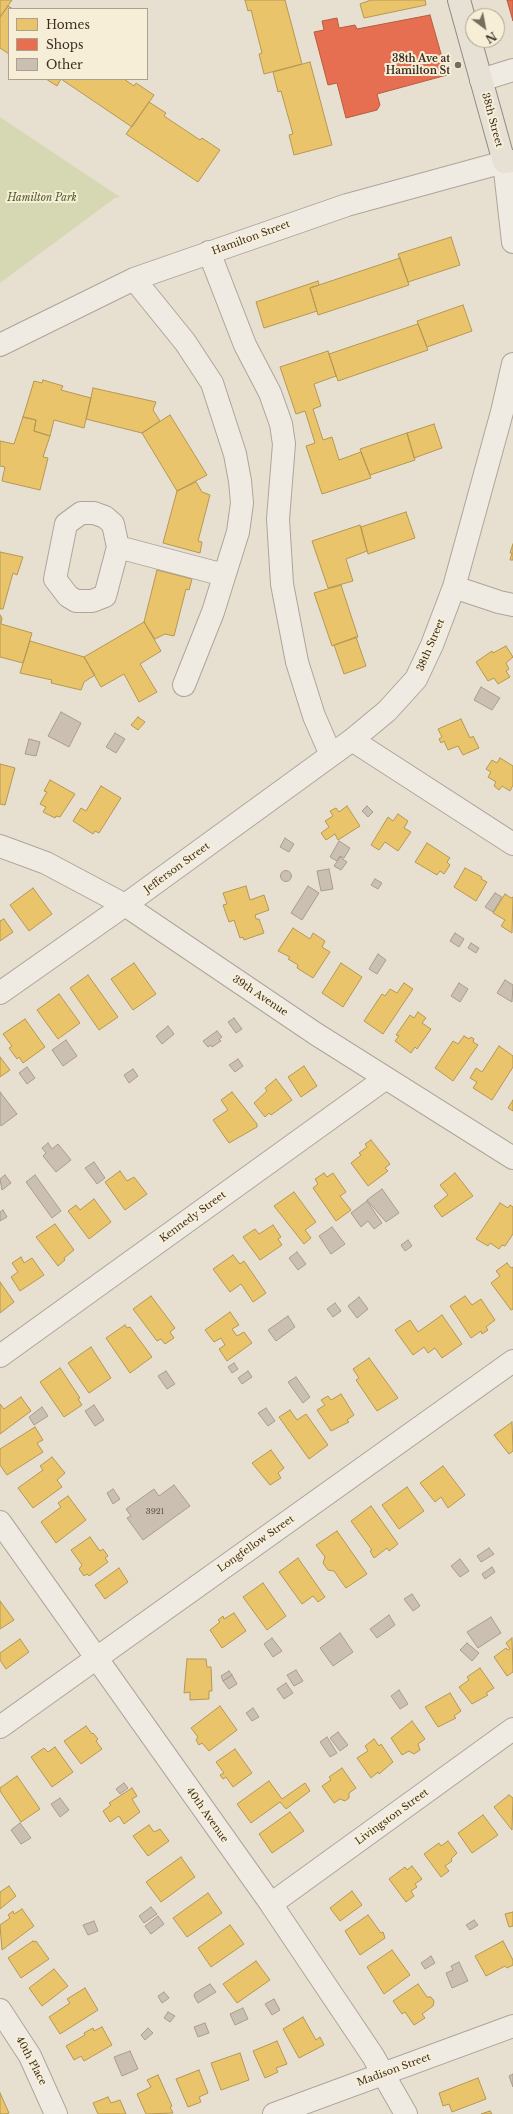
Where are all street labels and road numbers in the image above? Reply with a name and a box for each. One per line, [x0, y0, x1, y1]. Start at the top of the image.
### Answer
street label: 38th Street [479, 91, 505, 149]
street label: Hamilton Street [210, 218, 292, 258]
street label: 38th Street [415, 617, 447, 673]
street label: Jefferson Street [142, 840, 212, 896]
street label: 39th Avenue [230, 973, 290, 1019]
street label: Kennedy Street [158, 1189, 228, 1245]
street label: Longfellow Street [215, 1513, 297, 1575]
street label: 40th Avenue [184, 1785, 230, 1845]
street label: Livingston Street [353, 1786, 431, 1848]
street label: 40th Place [13, 2035, 49, 2087]
street label: Madison Street [356, 2051, 432, 2089]

